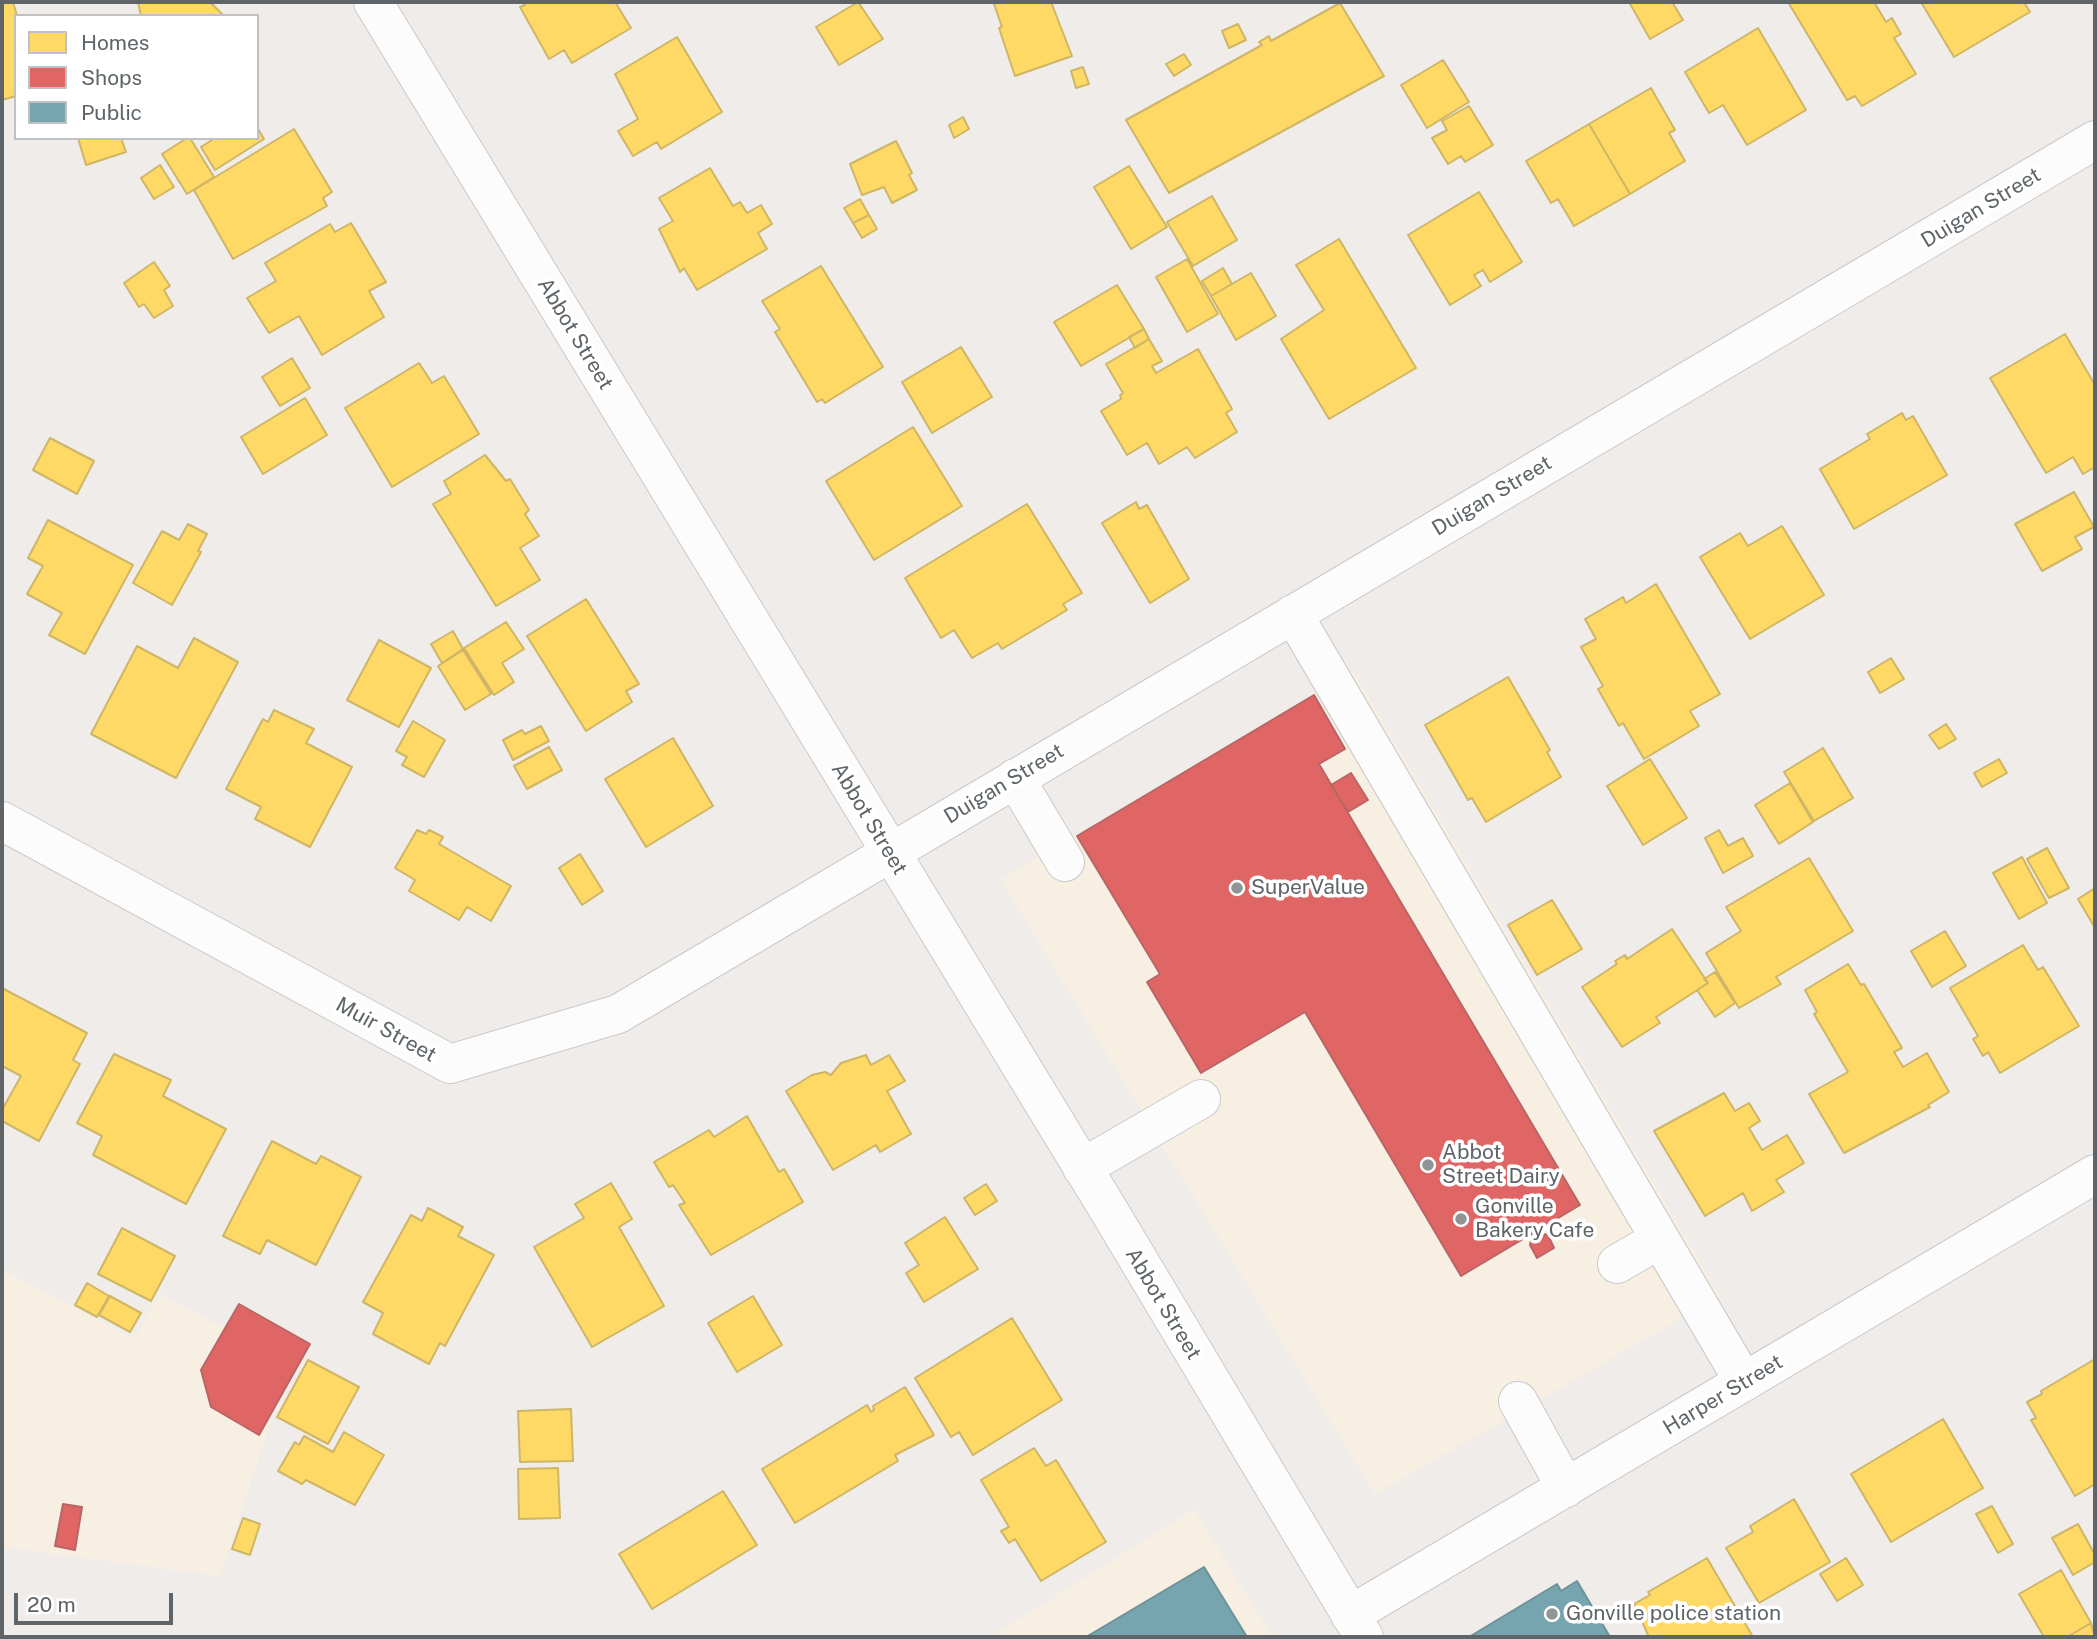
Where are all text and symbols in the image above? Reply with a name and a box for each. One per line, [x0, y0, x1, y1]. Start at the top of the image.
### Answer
legend [14, 14, 259, 140]
text: Homes [81, 30, 149, 55]
text: Shops [81, 65, 142, 90]
text: Public [81, 100, 142, 125]
street label: Duigan Street [1917, 162, 2045, 254]
street label: Abbot Street [532, 274, 618, 394]
street label: Duigan Street [1428, 450, 1556, 542]
street label: Duigan Street [940, 738, 1068, 830]
street label: Abbot Street [826, 759, 912, 879]
place label: SuperValue [1251, 875, 1365, 901]
marker: SuperValue [1229, 880, 1245, 896]
street label: Muir Street [331, 992, 441, 1068]
place label: Abbot Street Dairy [1442, 1140, 1560, 1190]
marker: Abbot Street Dairy [1420, 1157, 1436, 1173]
place label: Gonville Bakery Cafe [1475, 1194, 1594, 1244]
marker: Gonville Bakery Cafe [1453, 1211, 1469, 1227]
street label: Abbot Street [1120, 1244, 1206, 1364]
street label: Harper Street [1659, 1349, 1787, 1441]
scale bar [18, 1580, 177, 1624]
text: 20 m [27, 1592, 76, 1617]
place label: Gonville police station [1566, 1601, 1781, 1627]
marker: Gonville police station [1544, 1606, 1560, 1622]

